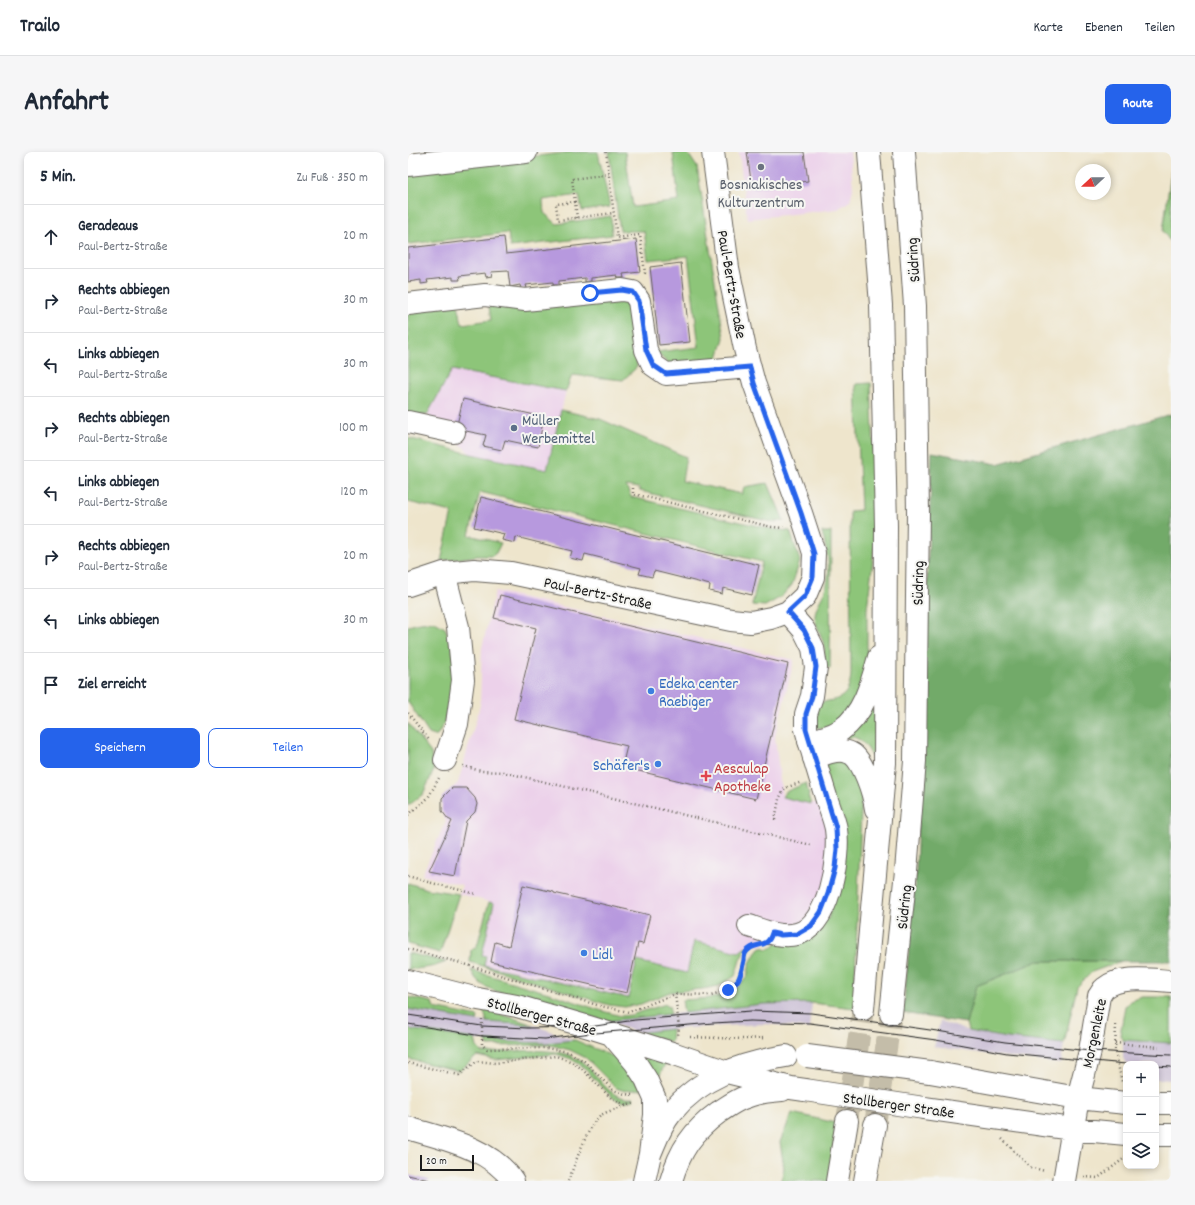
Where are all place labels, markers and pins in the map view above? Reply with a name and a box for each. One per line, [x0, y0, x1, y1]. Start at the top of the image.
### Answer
marker: Bosniakisches Kulturzentrum [756, 162, 766, 172]
place label: Bosniakisches Kulturzentrum [717, 174, 805, 215]
place label: Müller Werbemittel [522, 410, 595, 451]
marker: Müller Werbemittel [509, 423, 519, 433]
place label: Edeka center Raebiger [659, 673, 738, 714]
marker: Edeka center Raebiger [646, 686, 656, 696]
place label: Schäfer's [593, 755, 650, 778]
place label: Aesculap Apotheke [714, 758, 771, 799]
marker: Schäfer's [653, 759, 663, 769]
marker: Aesculap Apotheke [701, 771, 711, 781]
place label: Lidl [592, 944, 613, 967]
marker: Lidl [579, 948, 589, 958]

